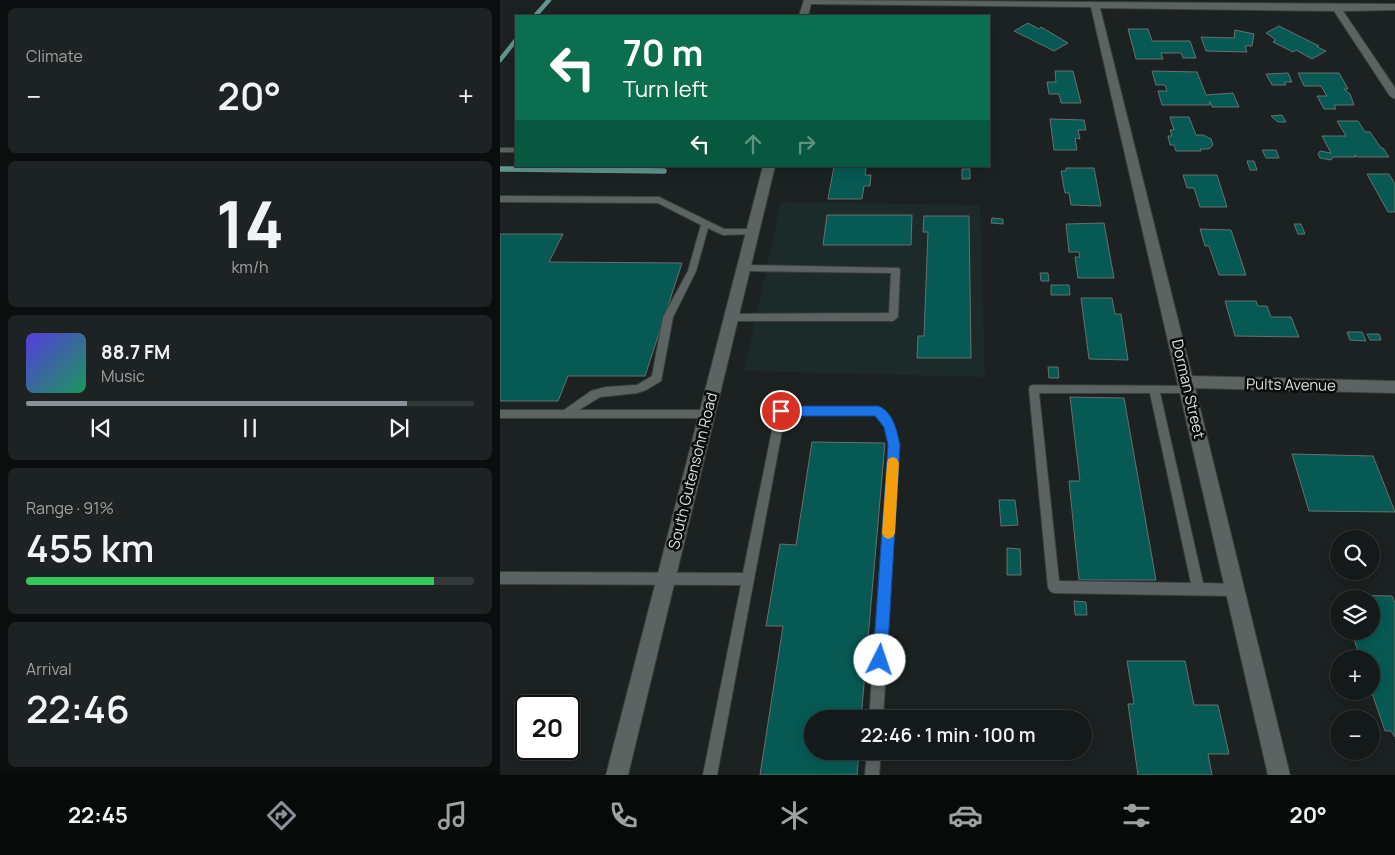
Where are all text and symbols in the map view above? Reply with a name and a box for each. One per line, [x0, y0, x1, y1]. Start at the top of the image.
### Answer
text: 70 m [623, 29, 703, 77]
icon: left [540, 35, 605, 100]
text: Climate [26, 45, 83, 67]
text: 20° [218, 69, 281, 121]
text: Turn left [623, 74, 708, 104]
text: − [26, 77, 41, 115]
text: + [458, 77, 474, 115]
icon: left [686, 130, 714, 158]
icon: ahead [739, 130, 767, 158]
icon: right [792, 130, 820, 158]
text: 14 [216, 179, 284, 268]
text: km/h [231, 256, 269, 278]
street label: Dorman Street [1167, 337, 1210, 441]
text: 88.7 FM [101, 339, 170, 365]
text: Music [101, 365, 145, 387]
street label: Pults Avenue [1246, 373, 1336, 396]
street label: South Gutensohn Road [663, 390, 722, 551]
pin [760, 390, 802, 432]
icon: arrive [767, 397, 795, 425]
icon: previous [87, 414, 115, 442]
icon: pause [236, 414, 264, 442]
icon: next [385, 414, 413, 442]
text: Range · 91% [26, 497, 114, 519]
text: 455 km [26, 521, 154, 573]
map controls [1330, 530, 1380, 760]
button: search [1330, 530, 1380, 580]
button: layers [1330, 590, 1380, 640]
position arrow [853, 633, 905, 685]
button: + [1330, 650, 1380, 700]
text: Arrival [26, 658, 72, 680]
text: 22:46 [26, 682, 130, 734]
speed limit sign: 20 [515, 695, 580, 760]
button: − [1330, 710, 1380, 760]
text: 22:46 · 1 min · 100 m [861, 722, 1035, 748]
icon: directions [264, 798, 299, 833]
icon: music [435, 798, 470, 833]
icon: phone [606, 798, 641, 833]
icon: climate [777, 798, 812, 833]
icon: car [948, 798, 983, 833]
icon: filters [1119, 798, 1154, 833]
text: 22:45 [68, 800, 128, 830]
text: 20° [1290, 800, 1327, 830]

